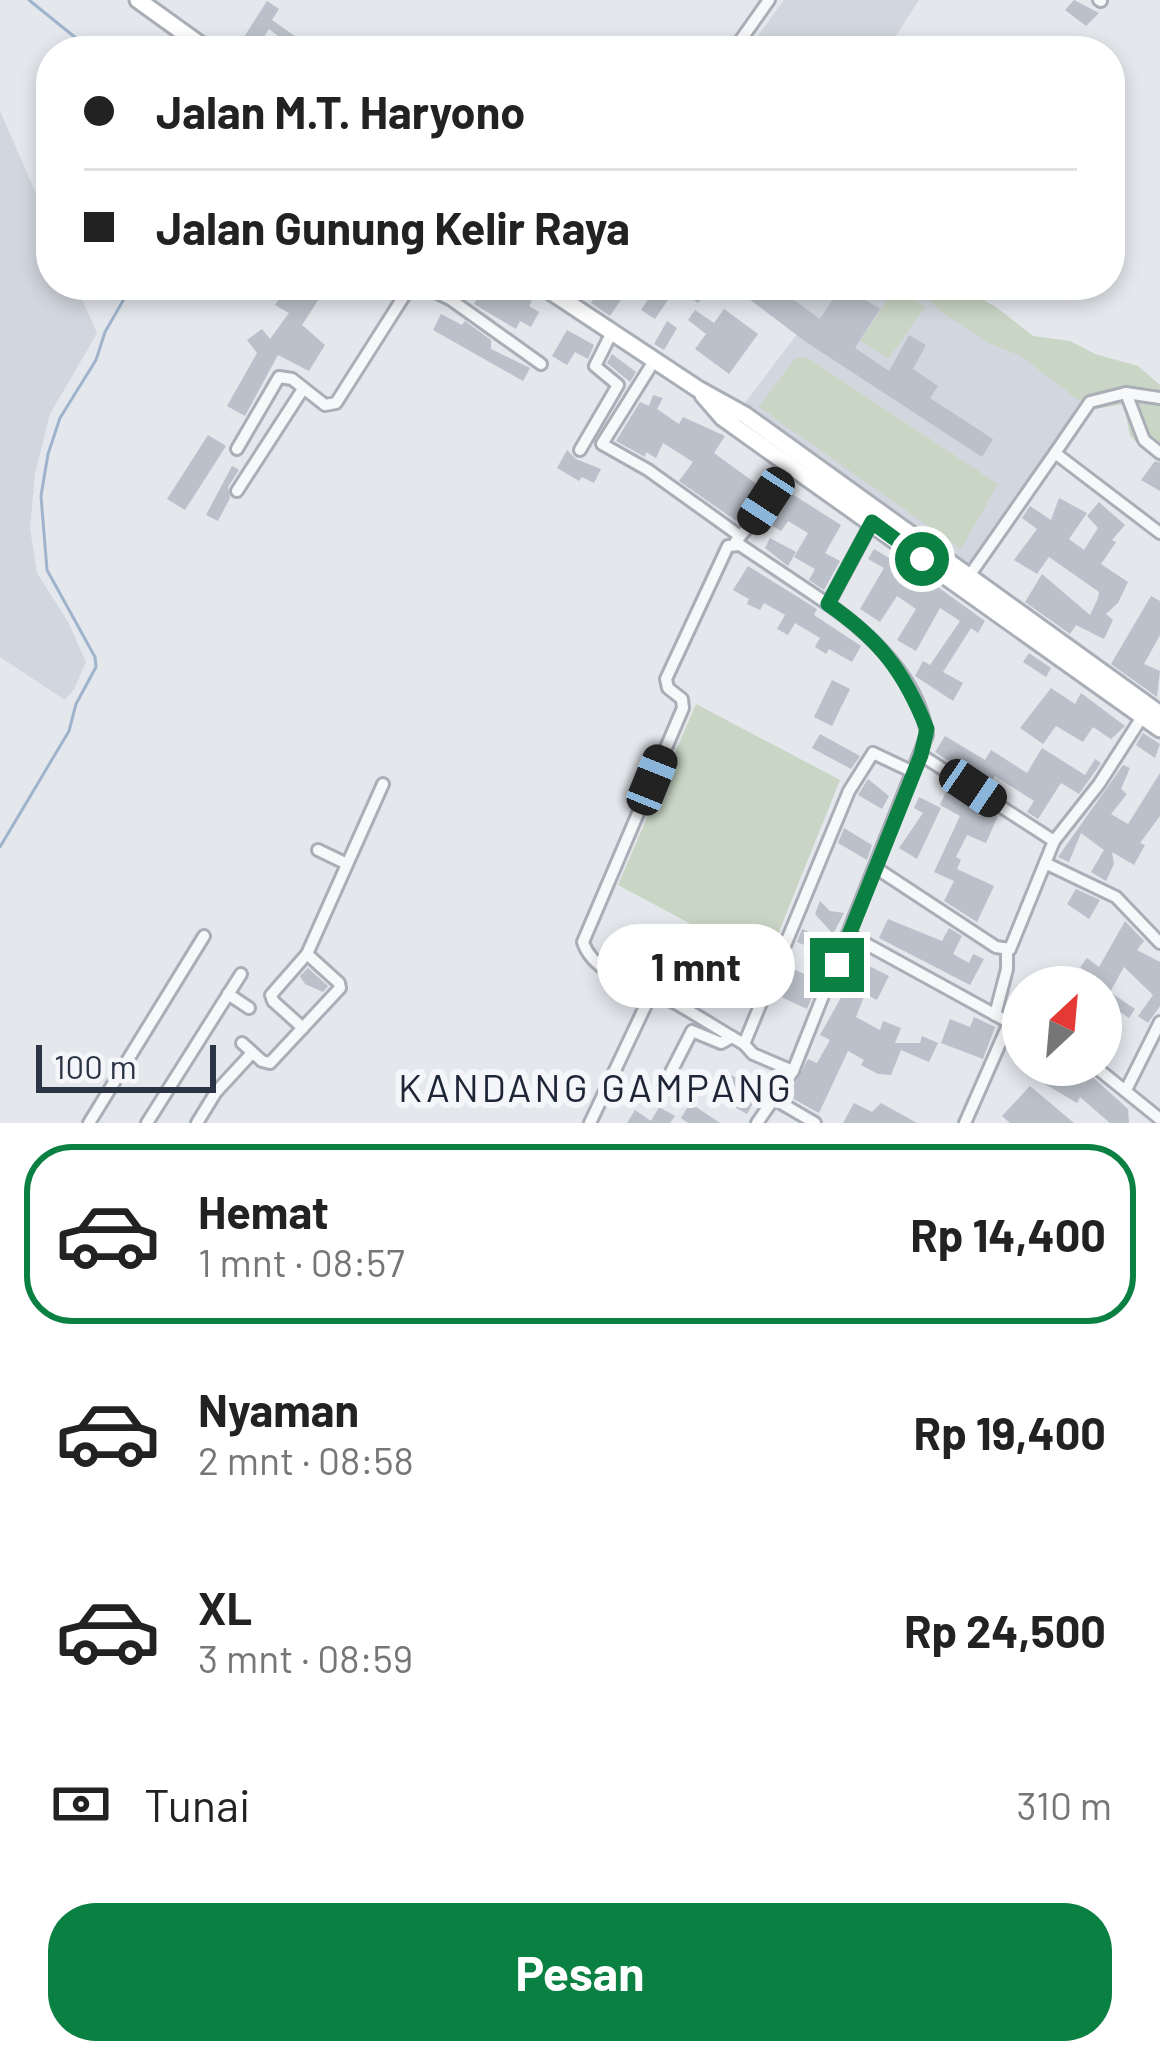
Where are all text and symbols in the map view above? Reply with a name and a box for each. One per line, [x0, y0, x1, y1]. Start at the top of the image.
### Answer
text: Jalan M.T. Haryono [156, 84, 525, 138]
text: Jalan Gunung Kelir Raya [156, 200, 630, 254]
car [731, 461, 801, 541]
route start [895, 532, 949, 586]
car [622, 740, 682, 820]
car [933, 753, 1013, 823]
callout: 1 mnt [597, 923, 795, 1007]
route end [810, 938, 864, 992]
text: 1 mnt [651, 942, 741, 989]
north arrow [1002, 966, 1122, 1086]
map controls [1002, 966, 1122, 1086]
scale bar [36, 1039, 216, 1092]
text: 100 m [54, 1046, 137, 1086]
district label: KANDANG GAMPANG [398, 1063, 794, 1110]
icon: car [54, 1180, 162, 1288]
text: Hemat [198, 1184, 329, 1238]
text: Rp 14,400 [910, 1207, 1106, 1261]
text: 1 mnt · 08:57 [198, 1238, 405, 1285]
icon: car [54, 1378, 162, 1486]
text: Nyaman [198, 1382, 359, 1436]
text: Rp 19,400 [914, 1405, 1106, 1459]
text: 2 mnt · 08:58 [198, 1436, 414, 1483]
icon: car [54, 1576, 162, 1684]
text: XL [198, 1580, 252, 1634]
text: Rp 24,500 [904, 1603, 1106, 1657]
text: 3 mnt · 08:59 [198, 1634, 413, 1681]
icon: cash [48, 1771, 114, 1837]
text: Tunai [144, 1777, 251, 1831]
text: 310 m [1016, 1781, 1112, 1828]
button: Pesan [48, 1903, 1112, 2041]

